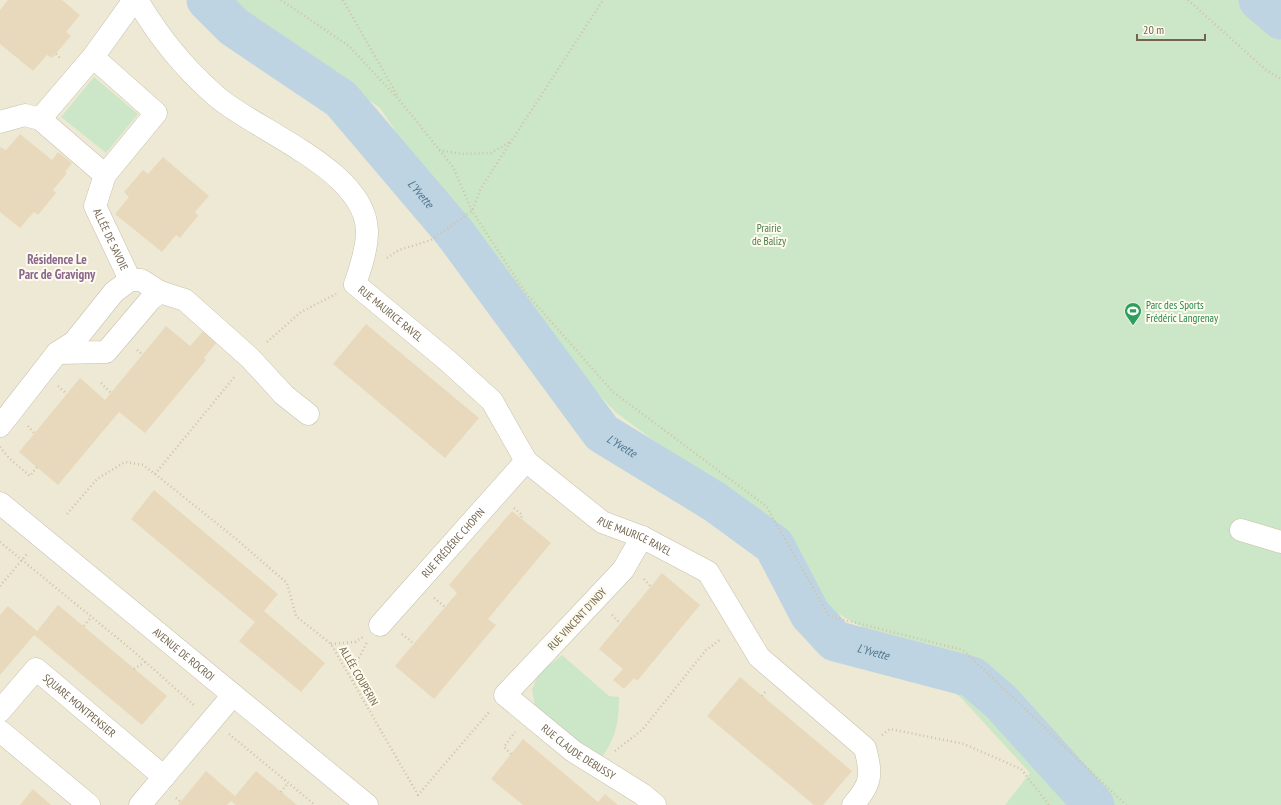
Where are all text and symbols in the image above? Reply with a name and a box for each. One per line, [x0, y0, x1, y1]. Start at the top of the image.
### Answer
scale bar [1137, 16, 1205, 42]
text: 20 m [1143, 22, 1164, 37]
water label: L'Yvette [405, 176, 438, 211]
street label: ALLÉE DE SAVOIE [90, 206, 131, 273]
park label: Prairie de Balizy [752, 221, 787, 248]
district label: Résidence Le Parc de Gravigny [19, 251, 96, 283]
street label: RUE MAURICE RAVEL [355, 283, 426, 345]
place label: Parc des Sports Frédéric Langrenay [1146, 298, 1219, 325]
sports icon: Parc des Sports Frédéric Langrenay [1123, 301, 1143, 326]
water label: L'Yvette [604, 431, 641, 461]
street label: RUE FRÉDÉRIC CHOPIN [418, 505, 488, 581]
street label: RUE MAURICE RAVEL [594, 514, 675, 559]
street label: RUE VINCENT D'INDY [545, 585, 609, 653]
street label: AVENUE DE ROCROI [150, 625, 218, 684]
water label: L'Yvette [856, 640, 892, 663]
street label: ALLÉE COUPERIN [336, 644, 382, 708]
street label: SQUARE MONTPENSIER [40, 671, 119, 740]
street label: RUE CLAUDE DEBUSSY [539, 721, 618, 783]

